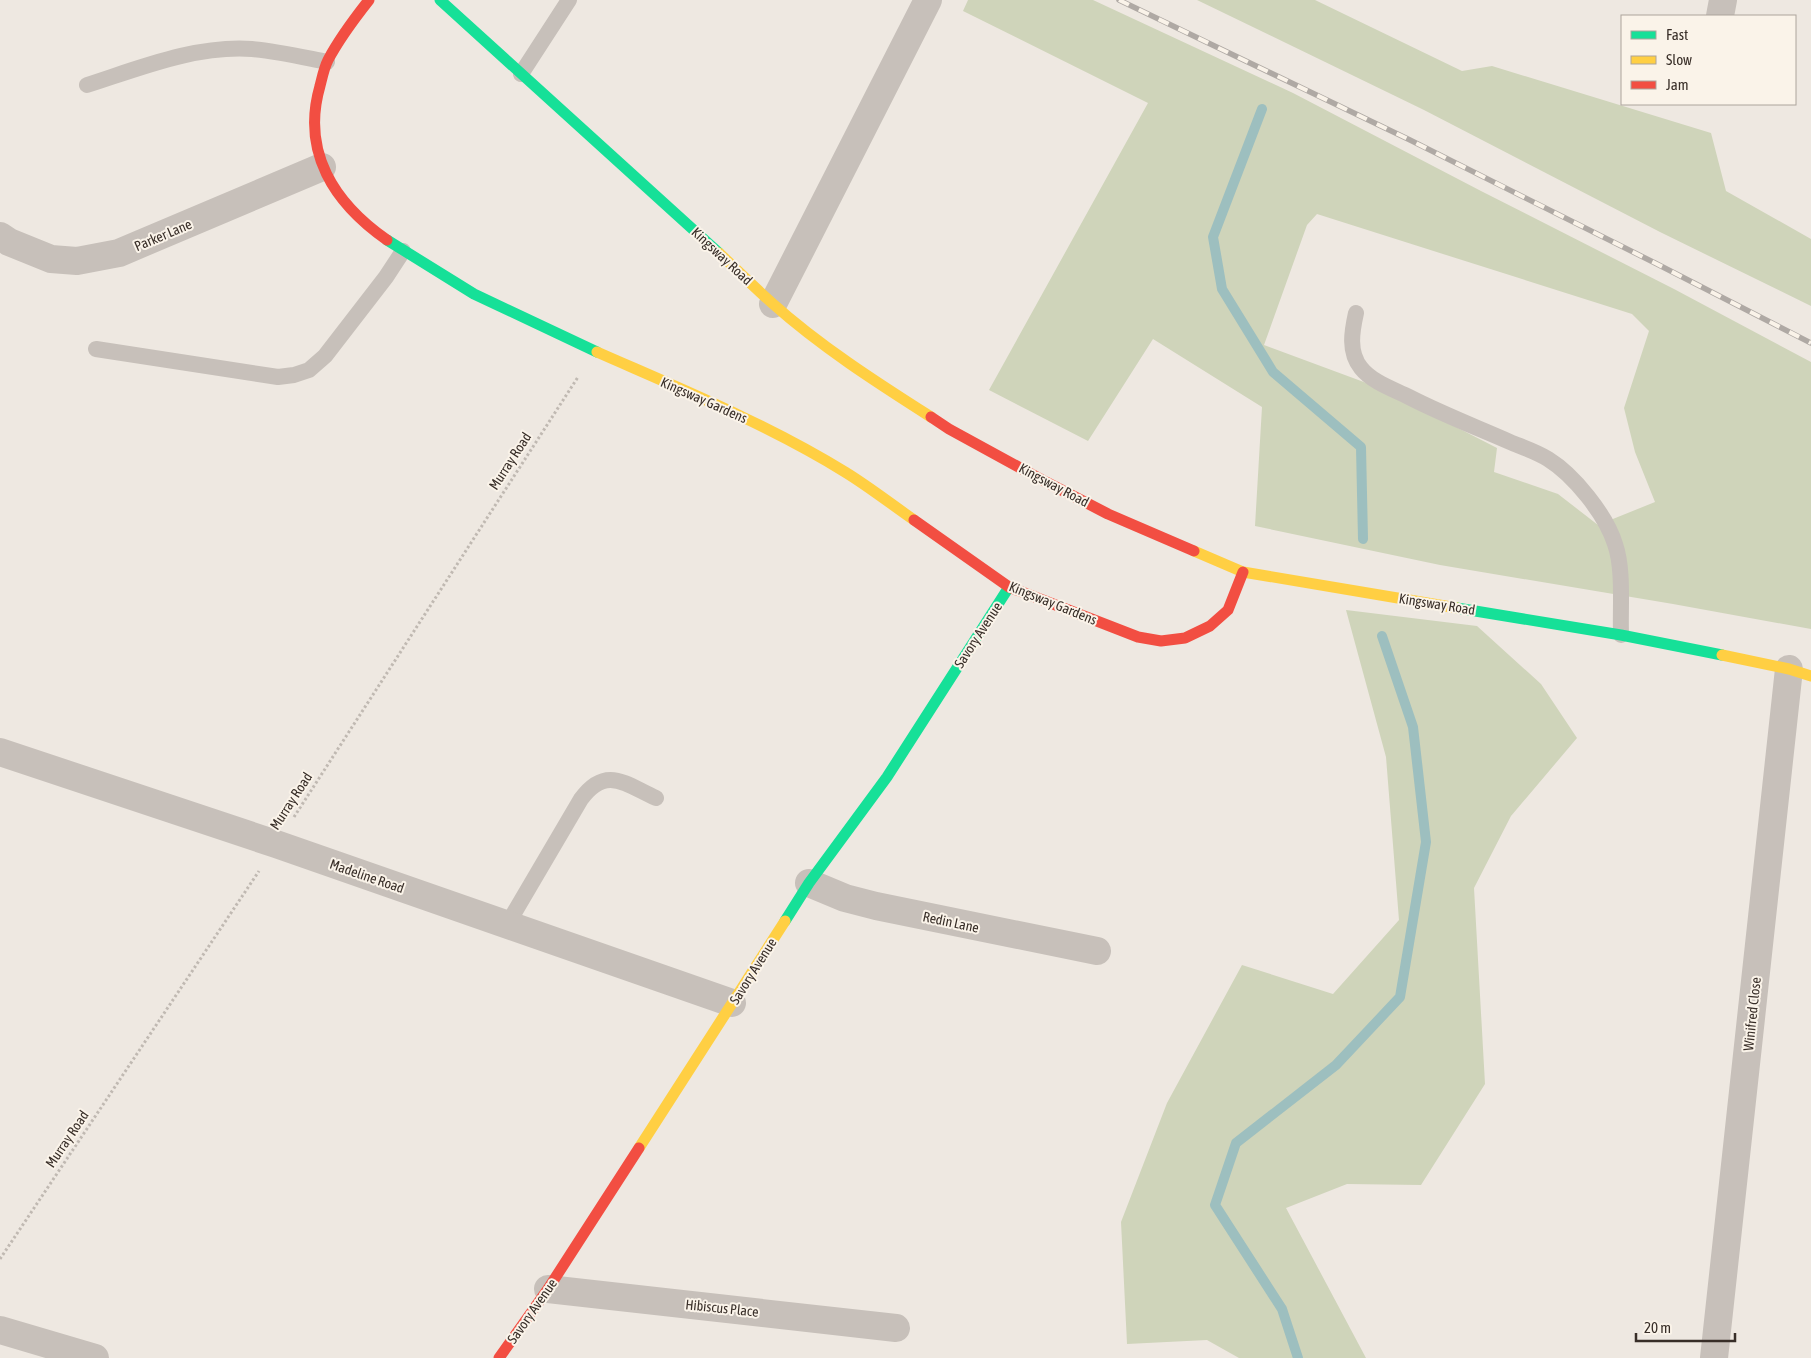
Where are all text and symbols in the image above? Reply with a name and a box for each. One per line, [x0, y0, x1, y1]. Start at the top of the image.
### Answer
legend [1621, 15, 1796, 105]
text: Fast [1666, 26, 1688, 43]
text: Slow [1666, 51, 1692, 68]
text: Jam [1666, 76, 1689, 93]
street label: Parker Lane [132, 216, 194, 254]
street label: Kingsway Road [688, 224, 756, 288]
street label: Kingsway Gardens [658, 374, 750, 426]
street label: Murray Road [486, 429, 534, 493]
street label: Kingsway Road [1016, 460, 1092, 510]
street label: Kingsway Gardens [1007, 578, 1099, 628]
street label: Kingsway Road [1398, 590, 1476, 618]
street label: Savory Avenue [951, 599, 1005, 671]
street label: Murray Road [267, 769, 315, 833]
street label: Madeline Road [328, 856, 406, 896]
street label: Redin Lane [921, 908, 981, 936]
street label: Savory Avenue [726, 935, 780, 1007]
street label: Winifred Close [1740, 976, 1764, 1052]
street label: Murray Road [42, 1108, 92, 1170]
street label: Savory Avenue [504, 1276, 560, 1346]
street label: Hibiscus Place [685, 1296, 759, 1320]
scale bar [1636, 1310, 1735, 1342]
text: 20 m [1644, 1319, 1671, 1336]

